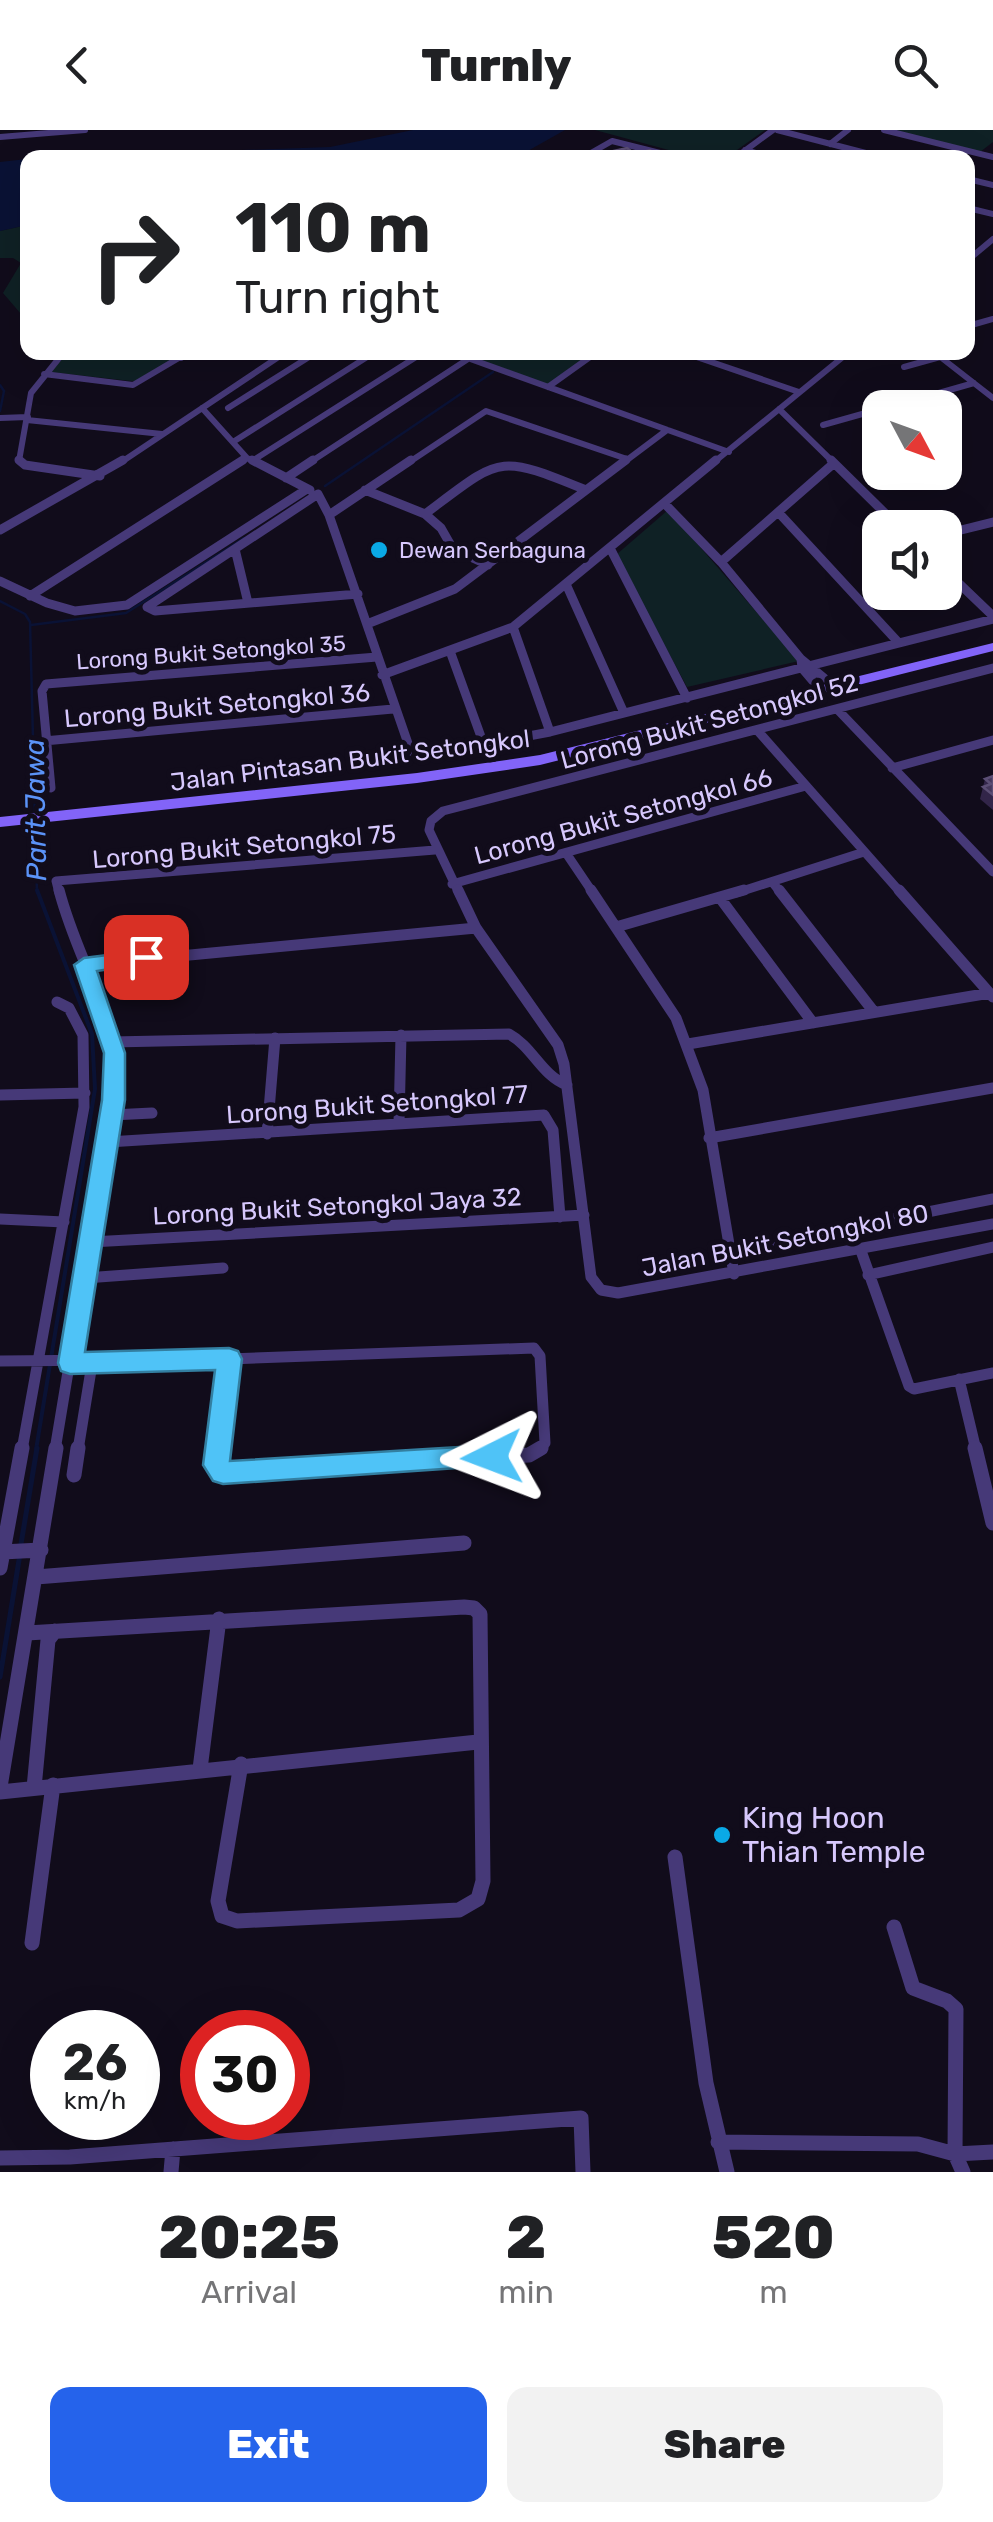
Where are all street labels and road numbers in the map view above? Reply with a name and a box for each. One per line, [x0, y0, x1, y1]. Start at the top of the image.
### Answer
street label: Lorong Bukit Setongkol 35 [75, 630, 347, 675]
street label: Lorong Bukit Setongkol 52 [557, 668, 861, 775]
street label: Lorong Bukit Setongkol 36 [63, 678, 371, 733]
street label: Jalan Pintasan Bukit Setongkol [169, 724, 532, 797]
street label: Lorong Bukit Setongkol 66 [471, 763, 775, 870]
street label: Lorong Bukit Setongkol 75 [91, 819, 397, 874]
street label: Lorong Bukit Setongkol 77 [225, 1079, 529, 1130]
street label: Lorong Bukit Setongkol Jaya 32 [152, 1182, 522, 1231]
street label: Jalan Bukit Setongkol 80 [639, 1198, 931, 1283]

